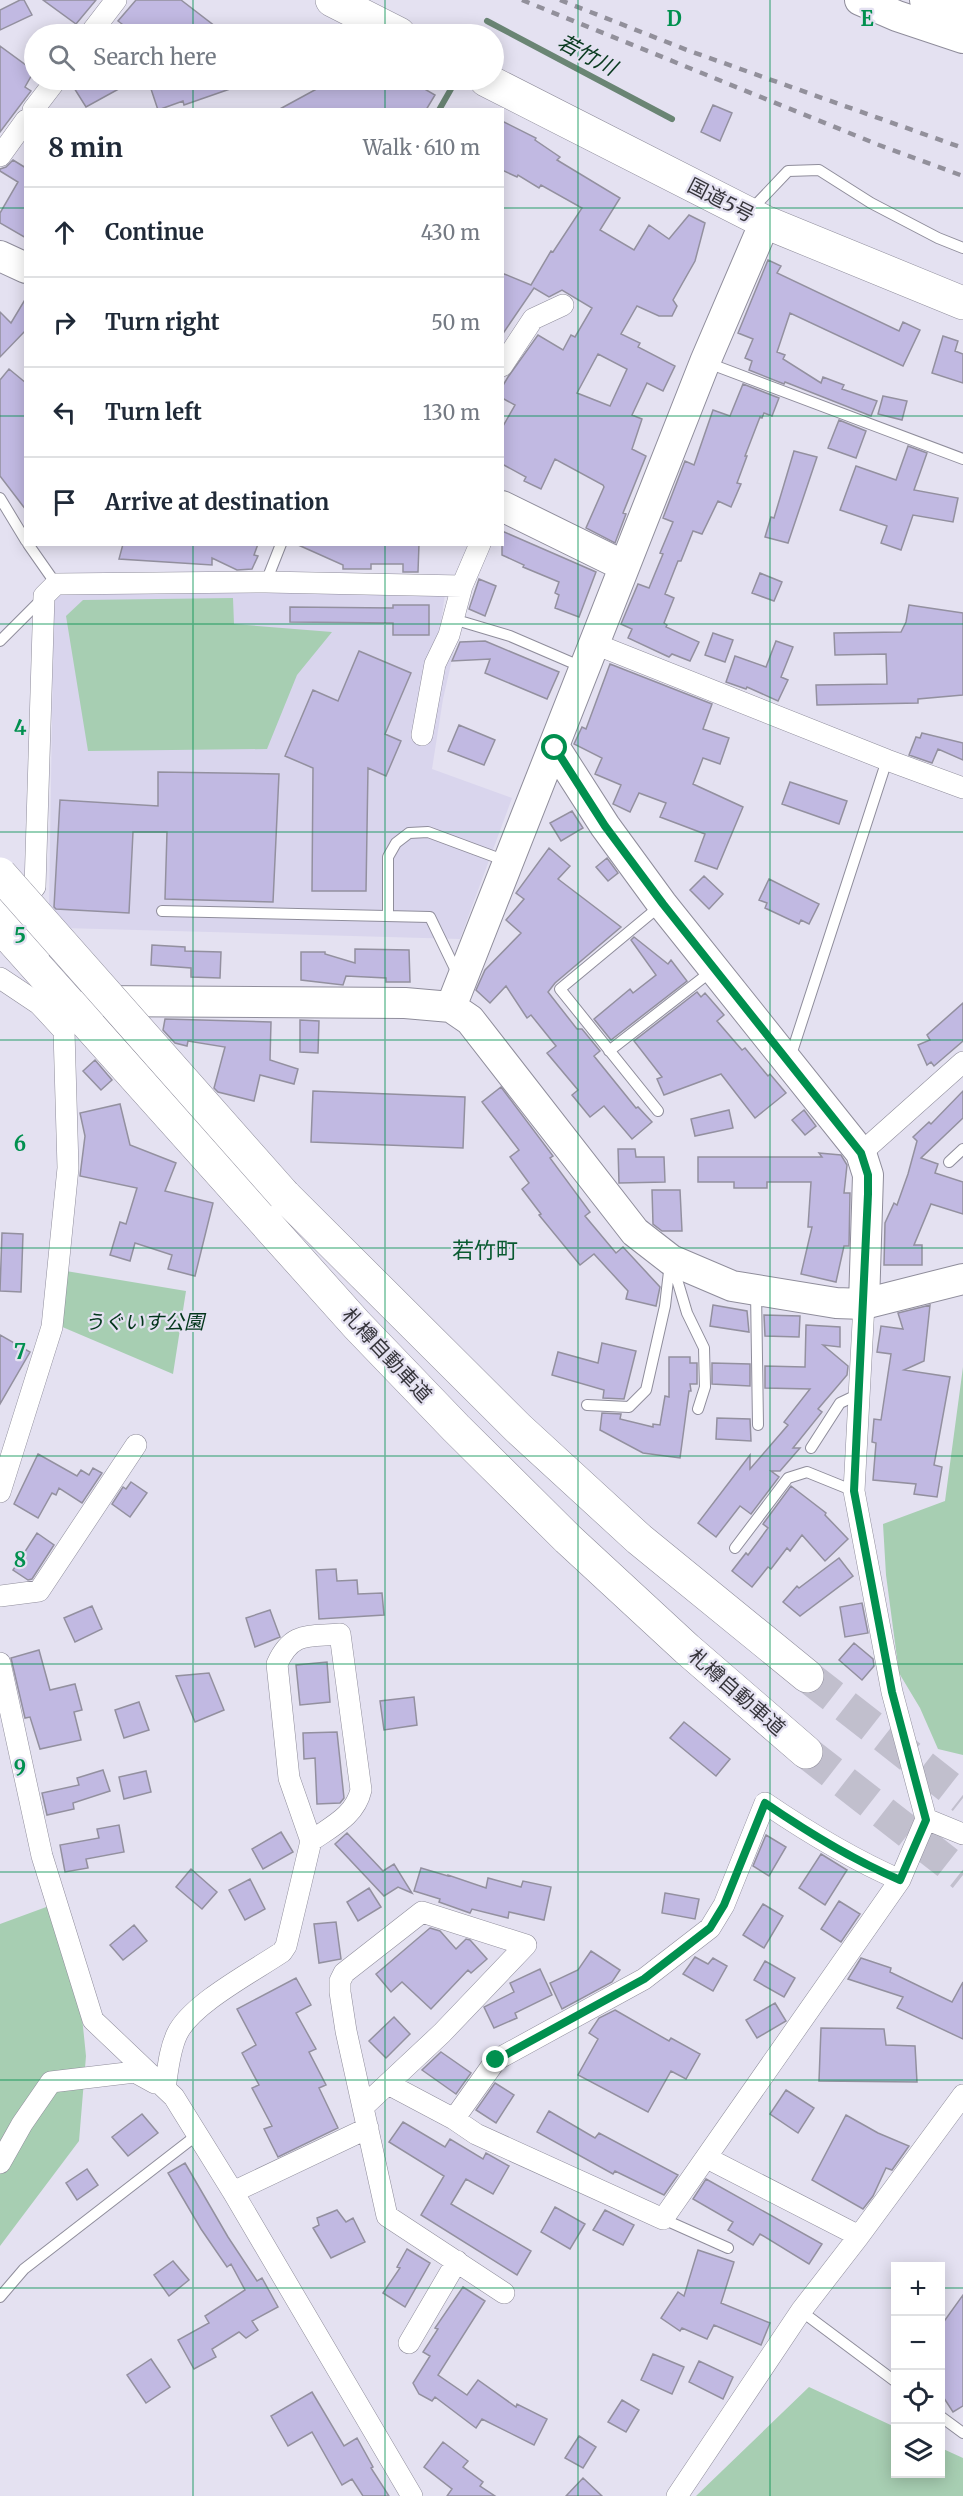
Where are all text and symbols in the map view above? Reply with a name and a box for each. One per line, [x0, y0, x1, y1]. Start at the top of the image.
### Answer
text: D [666, 6, 682, 31]
text: E [860, 6, 874, 31]
search box [24, 24, 504, 90]
water label: 若竹川 [553, 28, 623, 82]
icon: search [45, 41, 78, 74]
text: Search here [93, 43, 216, 71]
text: 8 min [48, 131, 123, 164]
text: Walk · 610 m [363, 135, 480, 160]
street label: 国道5号 [684, 172, 759, 227]
icon: ahead [48, 216, 81, 249]
text: Continue [105, 218, 204, 246]
text: 430 m [421, 220, 480, 245]
icon: right [48, 306, 81, 339]
text: Turn right [105, 308, 219, 336]
text: 50 m [431, 310, 480, 335]
icon: left [48, 396, 81, 429]
text: Turn left [105, 398, 202, 426]
text: 130 m [423, 400, 480, 425]
icon: arrive [48, 486, 81, 519]
text: Arrive at destination [105, 488, 329, 516]
text: 4 [14, 715, 27, 740]
route start [541, 734, 567, 760]
text: 5 [14, 923, 26, 948]
text: 6 [14, 1131, 26, 1156]
district label: 若竹町 [452, 1236, 518, 1264]
street label: 札樽自動車道 [337, 1302, 437, 1407]
park label: うぐいす公園 [84, 1309, 207, 1334]
text: 7 [14, 1339, 26, 1364]
text: 8 [14, 1547, 26, 1572]
street label: 札樽自動車道 [684, 1643, 791, 1740]
text: 9 [14, 1755, 26, 1780]
route end [482, 2046, 508, 2072]
map controls [891, 2262, 945, 2478]
button: + [891, 2262, 945, 2316]
button: − [891, 2316, 945, 2370]
button: locate [891, 2370, 945, 2424]
button: layers [891, 2424, 945, 2478]

